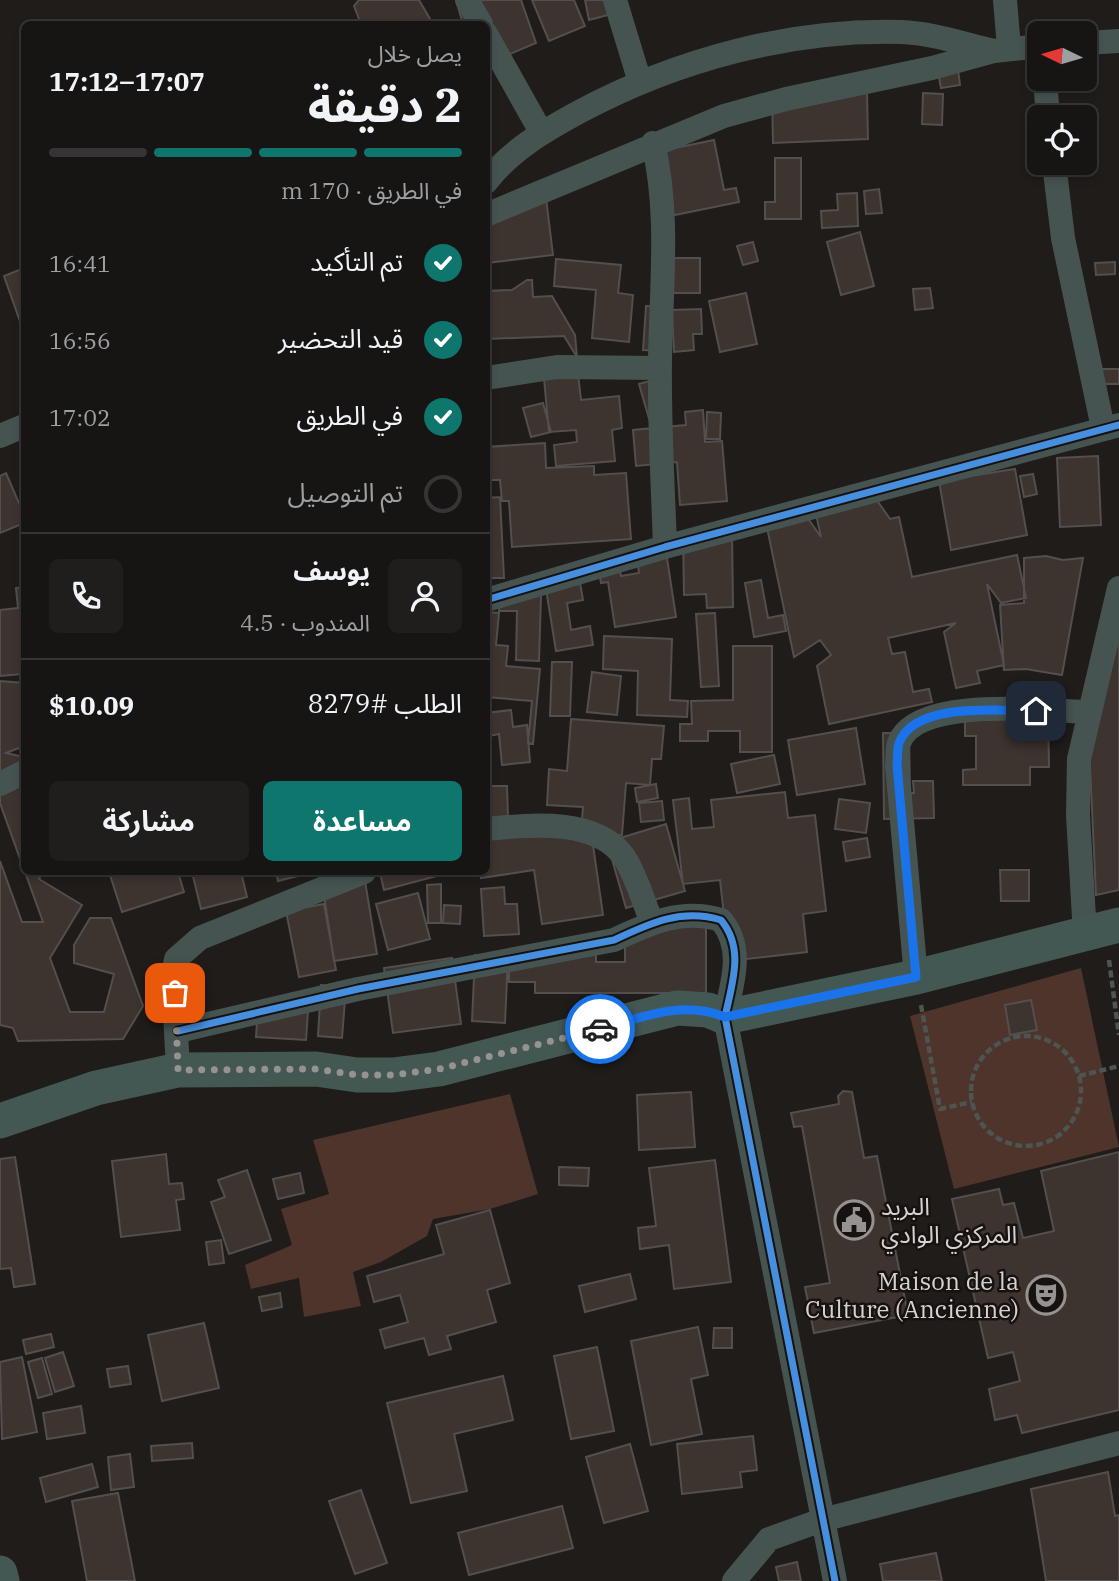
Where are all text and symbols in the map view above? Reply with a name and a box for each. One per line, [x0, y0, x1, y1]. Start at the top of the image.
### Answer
north arrow [1027, 21, 1097, 91]
map controls [1027, 21, 1097, 175]
text: يصل خلال [368, 38, 462, 68]
text: 17:07–17:12 [49, 64, 205, 98]
text: 2 دقيقة [308, 75, 462, 135]
button: locate [1027, 105, 1097, 175]
text: في الطريق · 170 m [281, 175, 462, 205]
text: تم التأكيد [310, 244, 403, 278]
icon: check [424, 244, 462, 282]
text: 16:41 [49, 248, 111, 278]
text: قيد التحضير [278, 321, 403, 355]
icon: check [424, 321, 462, 359]
text: 16:56 [49, 325, 111, 355]
text: في الطريق [297, 398, 403, 432]
icon: check [424, 398, 462, 436]
text: 17:02 [49, 402, 111, 432]
text: تم التوصيل [288, 475, 403, 509]
text: يوسف [293, 553, 370, 587]
button: phone [49, 559, 123, 633]
button: person [388, 559, 462, 633]
text: المندوب · 4.5 [240, 607, 370, 637]
pin [1006, 681, 1066, 741]
text: الطلب #8279 [308, 686, 462, 720]
text: $10.09 [49, 688, 134, 722]
icon: home [1017, 692, 1055, 730]
button: مشاركة [49, 781, 249, 861]
button: مساعدة [263, 781, 462, 861]
pin [145, 963, 205, 1023]
icon: bag [156, 974, 194, 1012]
courier [565, 994, 635, 1064]
icon: car [581, 1010, 619, 1048]
place label: البريد المركزي الوادي [881, 1190, 1017, 1254]
public building icon: البريد المركزي الوادي [833, 1199, 875, 1241]
place label: Maison de la Culture (Ancienne) [805, 1265, 1019, 1325]
theatre icon: Maison de la Culture (Ancienne) [1025, 1274, 1067, 1316]

